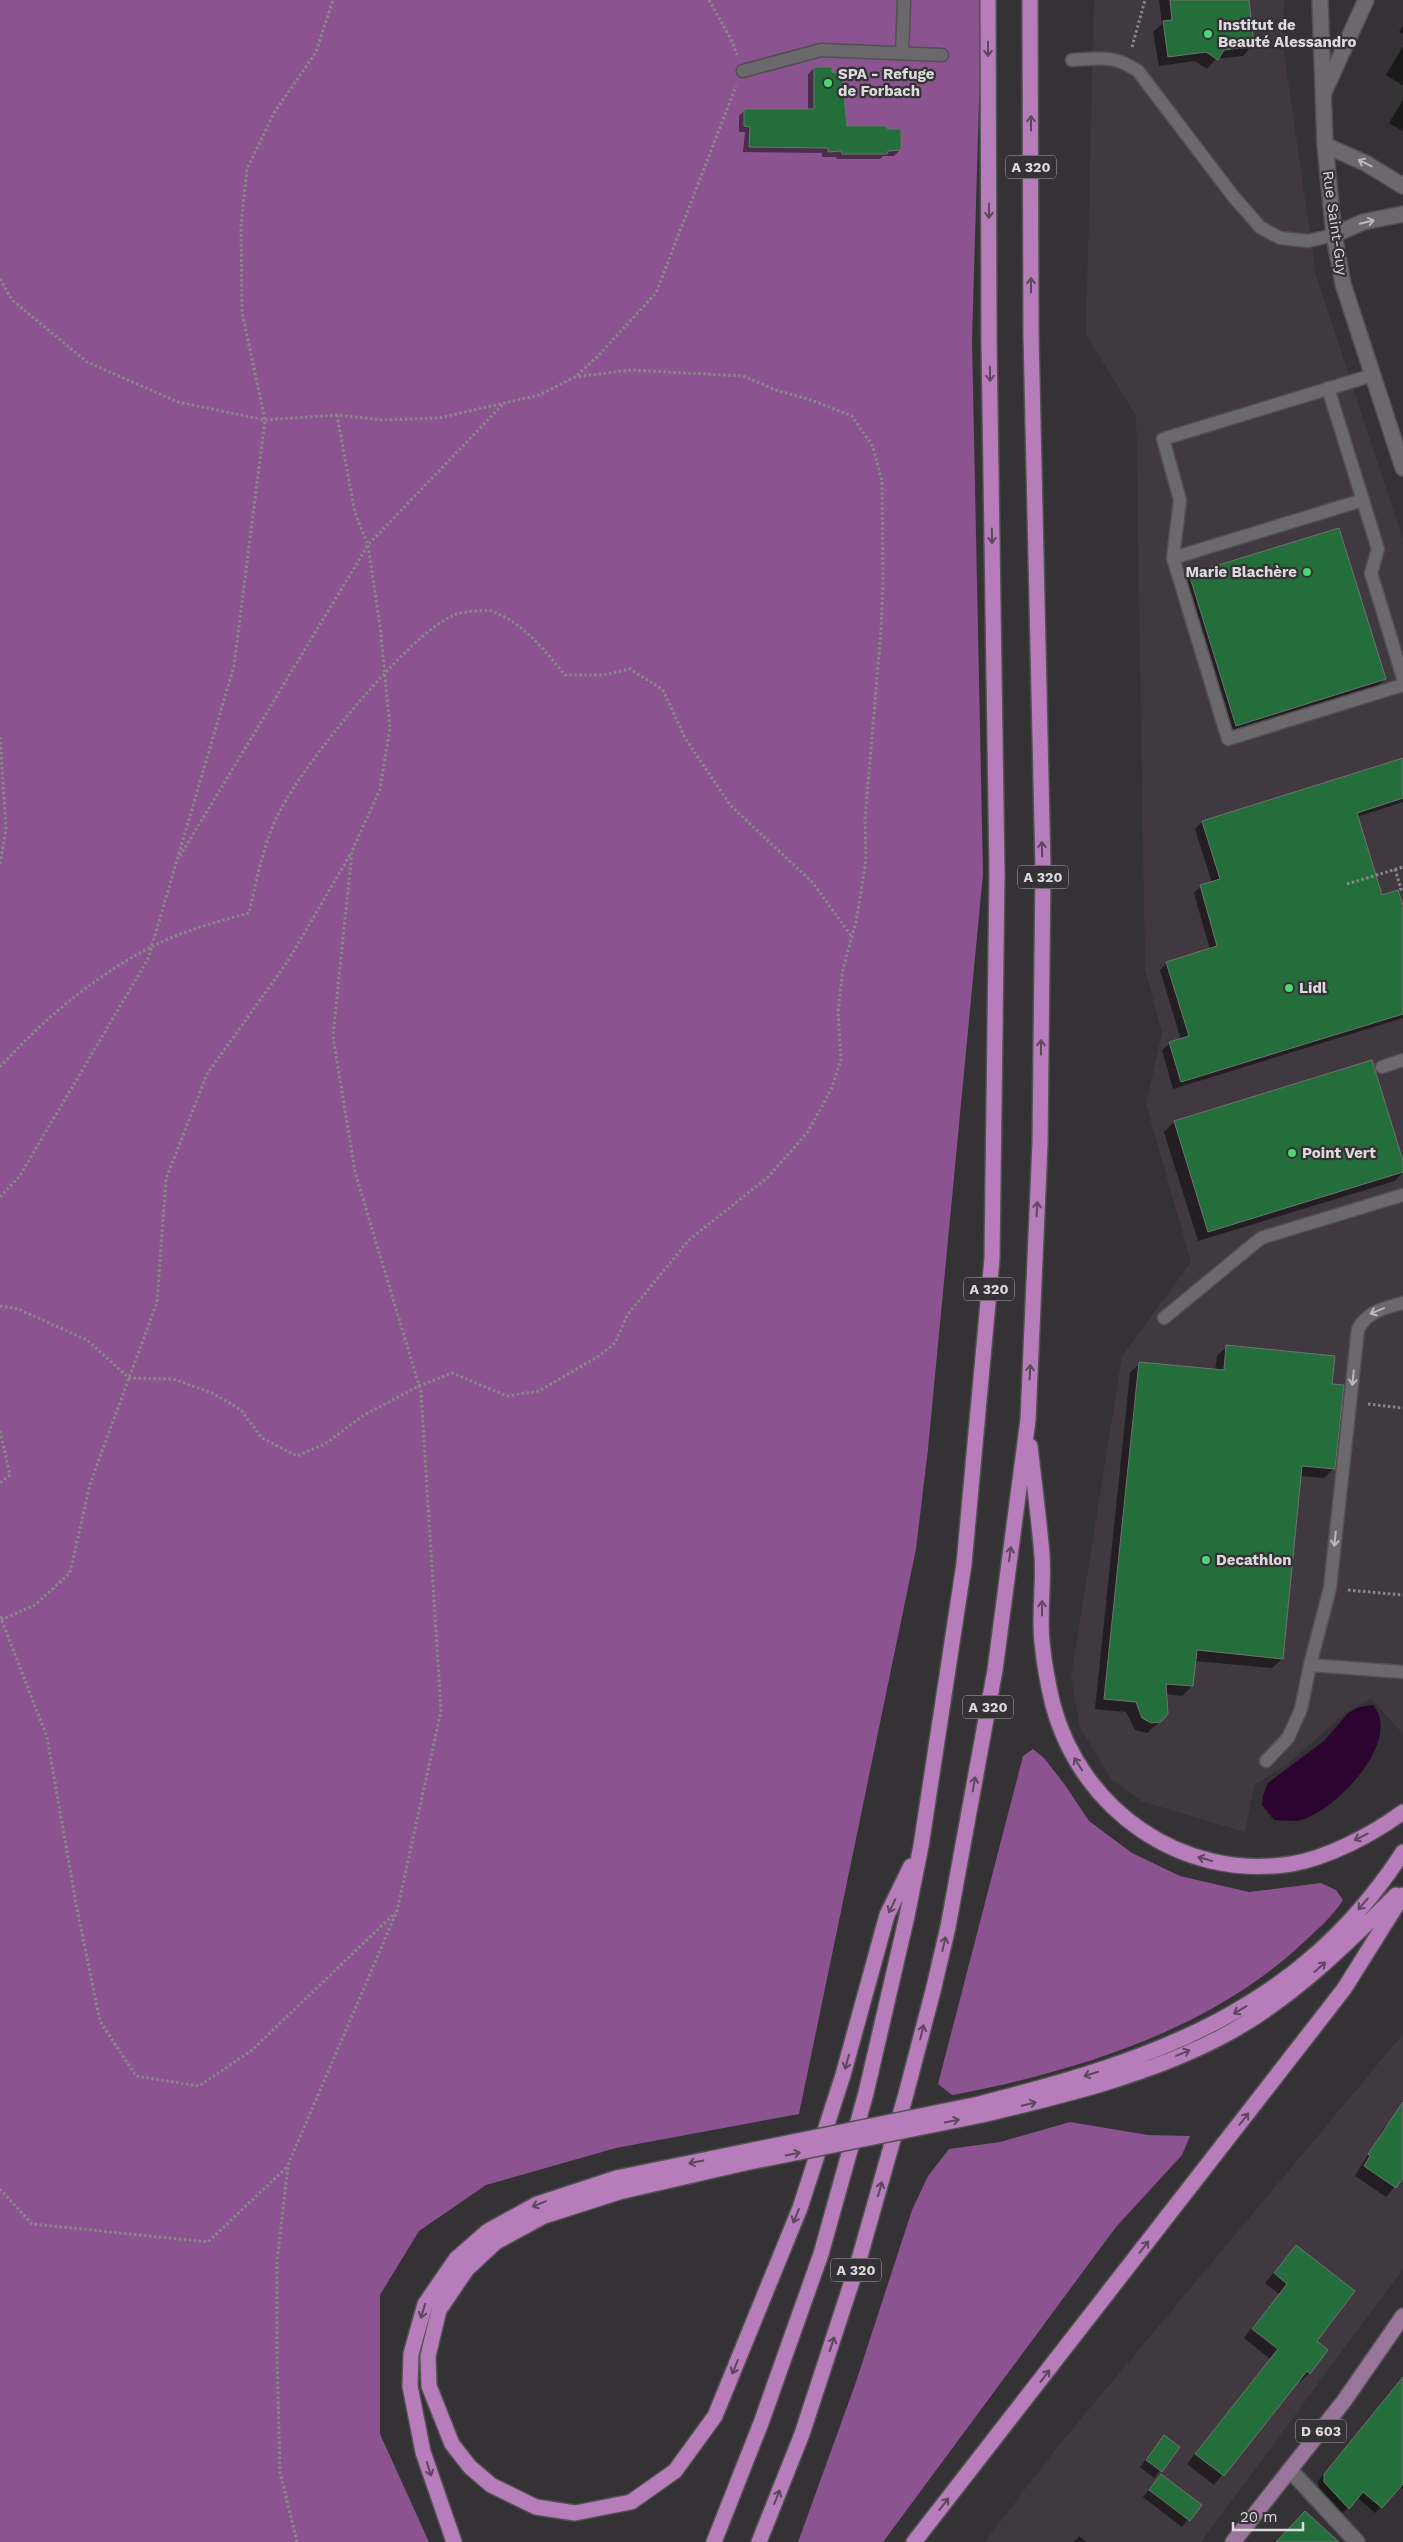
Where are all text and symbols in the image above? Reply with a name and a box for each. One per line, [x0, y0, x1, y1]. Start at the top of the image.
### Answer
place label: Institut de Beauté Alessandro [1218, 16, 1357, 51]
marker: Institut de Beauté Alessandro [1202, 28, 1214, 40]
one-way arrow [983, 40, 993, 56]
place label: SPA - Refuge de Forbach [838, 65, 935, 100]
marker: SPA - Refuge de Forbach [822, 77, 834, 89]
one-way arrow [1026, 115, 1036, 132]
road number: A 320 [1006, 156, 1056, 178]
one-way arrow [1358, 158, 1373, 167]
street label: Rue Saint-Guy [1319, 169, 1351, 277]
one-way arrow [984, 202, 994, 219]
one-way arrow [1359, 217, 1375, 226]
one-way arrow [1026, 278, 1036, 294]
one-way arrow [985, 365, 995, 381]
one-way arrow [987, 528, 997, 544]
place label: Marie Blachère [1185, 563, 1297, 581]
marker: Marie Blachère [1301, 566, 1313, 578]
one-way arrow [1037, 842, 1047, 858]
road number: A 320 [1018, 866, 1068, 889]
place label: Lidl [1299, 979, 1327, 997]
marker: Lidl [1283, 982, 1295, 994]
one-way arrow [1036, 1039, 1046, 1056]
place label: Point Vert [1302, 1144, 1376, 1162]
marker: Point Vert [1286, 1147, 1298, 1159]
one-way arrow [1033, 1202, 1042, 1218]
road number: A 320 [964, 1278, 1014, 1300]
one-way arrow [1370, 1307, 1385, 1317]
one-way arrow [1025, 1364, 1035, 1380]
one-way arrow [1348, 1369, 1358, 1385]
one-way arrow [1330, 1531, 1340, 1547]
one-way arrow [1005, 1547, 1015, 1563]
place label: Decathlon [1216, 1551, 1292, 1569]
marker: Decathlon [1200, 1554, 1212, 1566]
one-way arrow [1037, 1600, 1047, 1616]
road number: A 320 [963, 1695, 1013, 1718]
one-way arrow [1073, 1757, 1083, 1771]
one-way arrow [969, 1776, 979, 1792]
one-way arrow [1354, 1833, 1369, 1842]
one-way arrow [1197, 1853, 1213, 1863]
one-way arrow [886, 1898, 896, 1913]
one-way arrow [1357, 1898, 1368, 1911]
one-way arrow [940, 1936, 949, 1952]
one-way arrow [1314, 1961, 1327, 1972]
one-way arrow [1233, 2005, 1247, 2015]
one-way arrow [918, 2024, 928, 2040]
one-way arrow [1175, 2048, 1190, 2057]
one-way arrow [841, 2053, 851, 2069]
one-way arrow [1083, 2069, 1099, 2079]
one-way arrow [1021, 2099, 1037, 2108]
one-way arrow [1238, 2113, 1249, 2126]
one-way arrow [944, 2116, 960, 2126]
one-way arrow [784, 2148, 800, 2158]
one-way arrow [688, 2157, 704, 2167]
one-way arrow [875, 2181, 885, 2197]
one-way arrow [532, 2200, 547, 2209]
one-way arrow [791, 2208, 800, 2223]
one-way arrow [1139, 2241, 1150, 2254]
road number: A 320 [831, 2258, 881, 2282]
one-way arrow [418, 2303, 428, 2319]
one-way arrow [827, 2336, 837, 2352]
one-way arrow [730, 2359, 739, 2374]
one-way arrow [1039, 2370, 1050, 2383]
road number: D 603 [1296, 2420, 1346, 2442]
one-way arrow [424, 2461, 434, 2477]
one-way arrow [772, 2490, 782, 2505]
one-way arrow [939, 2498, 950, 2511]
scale bar [1233, 2500, 1303, 2532]
text: 20 m [1240, 2508, 1278, 2526]

